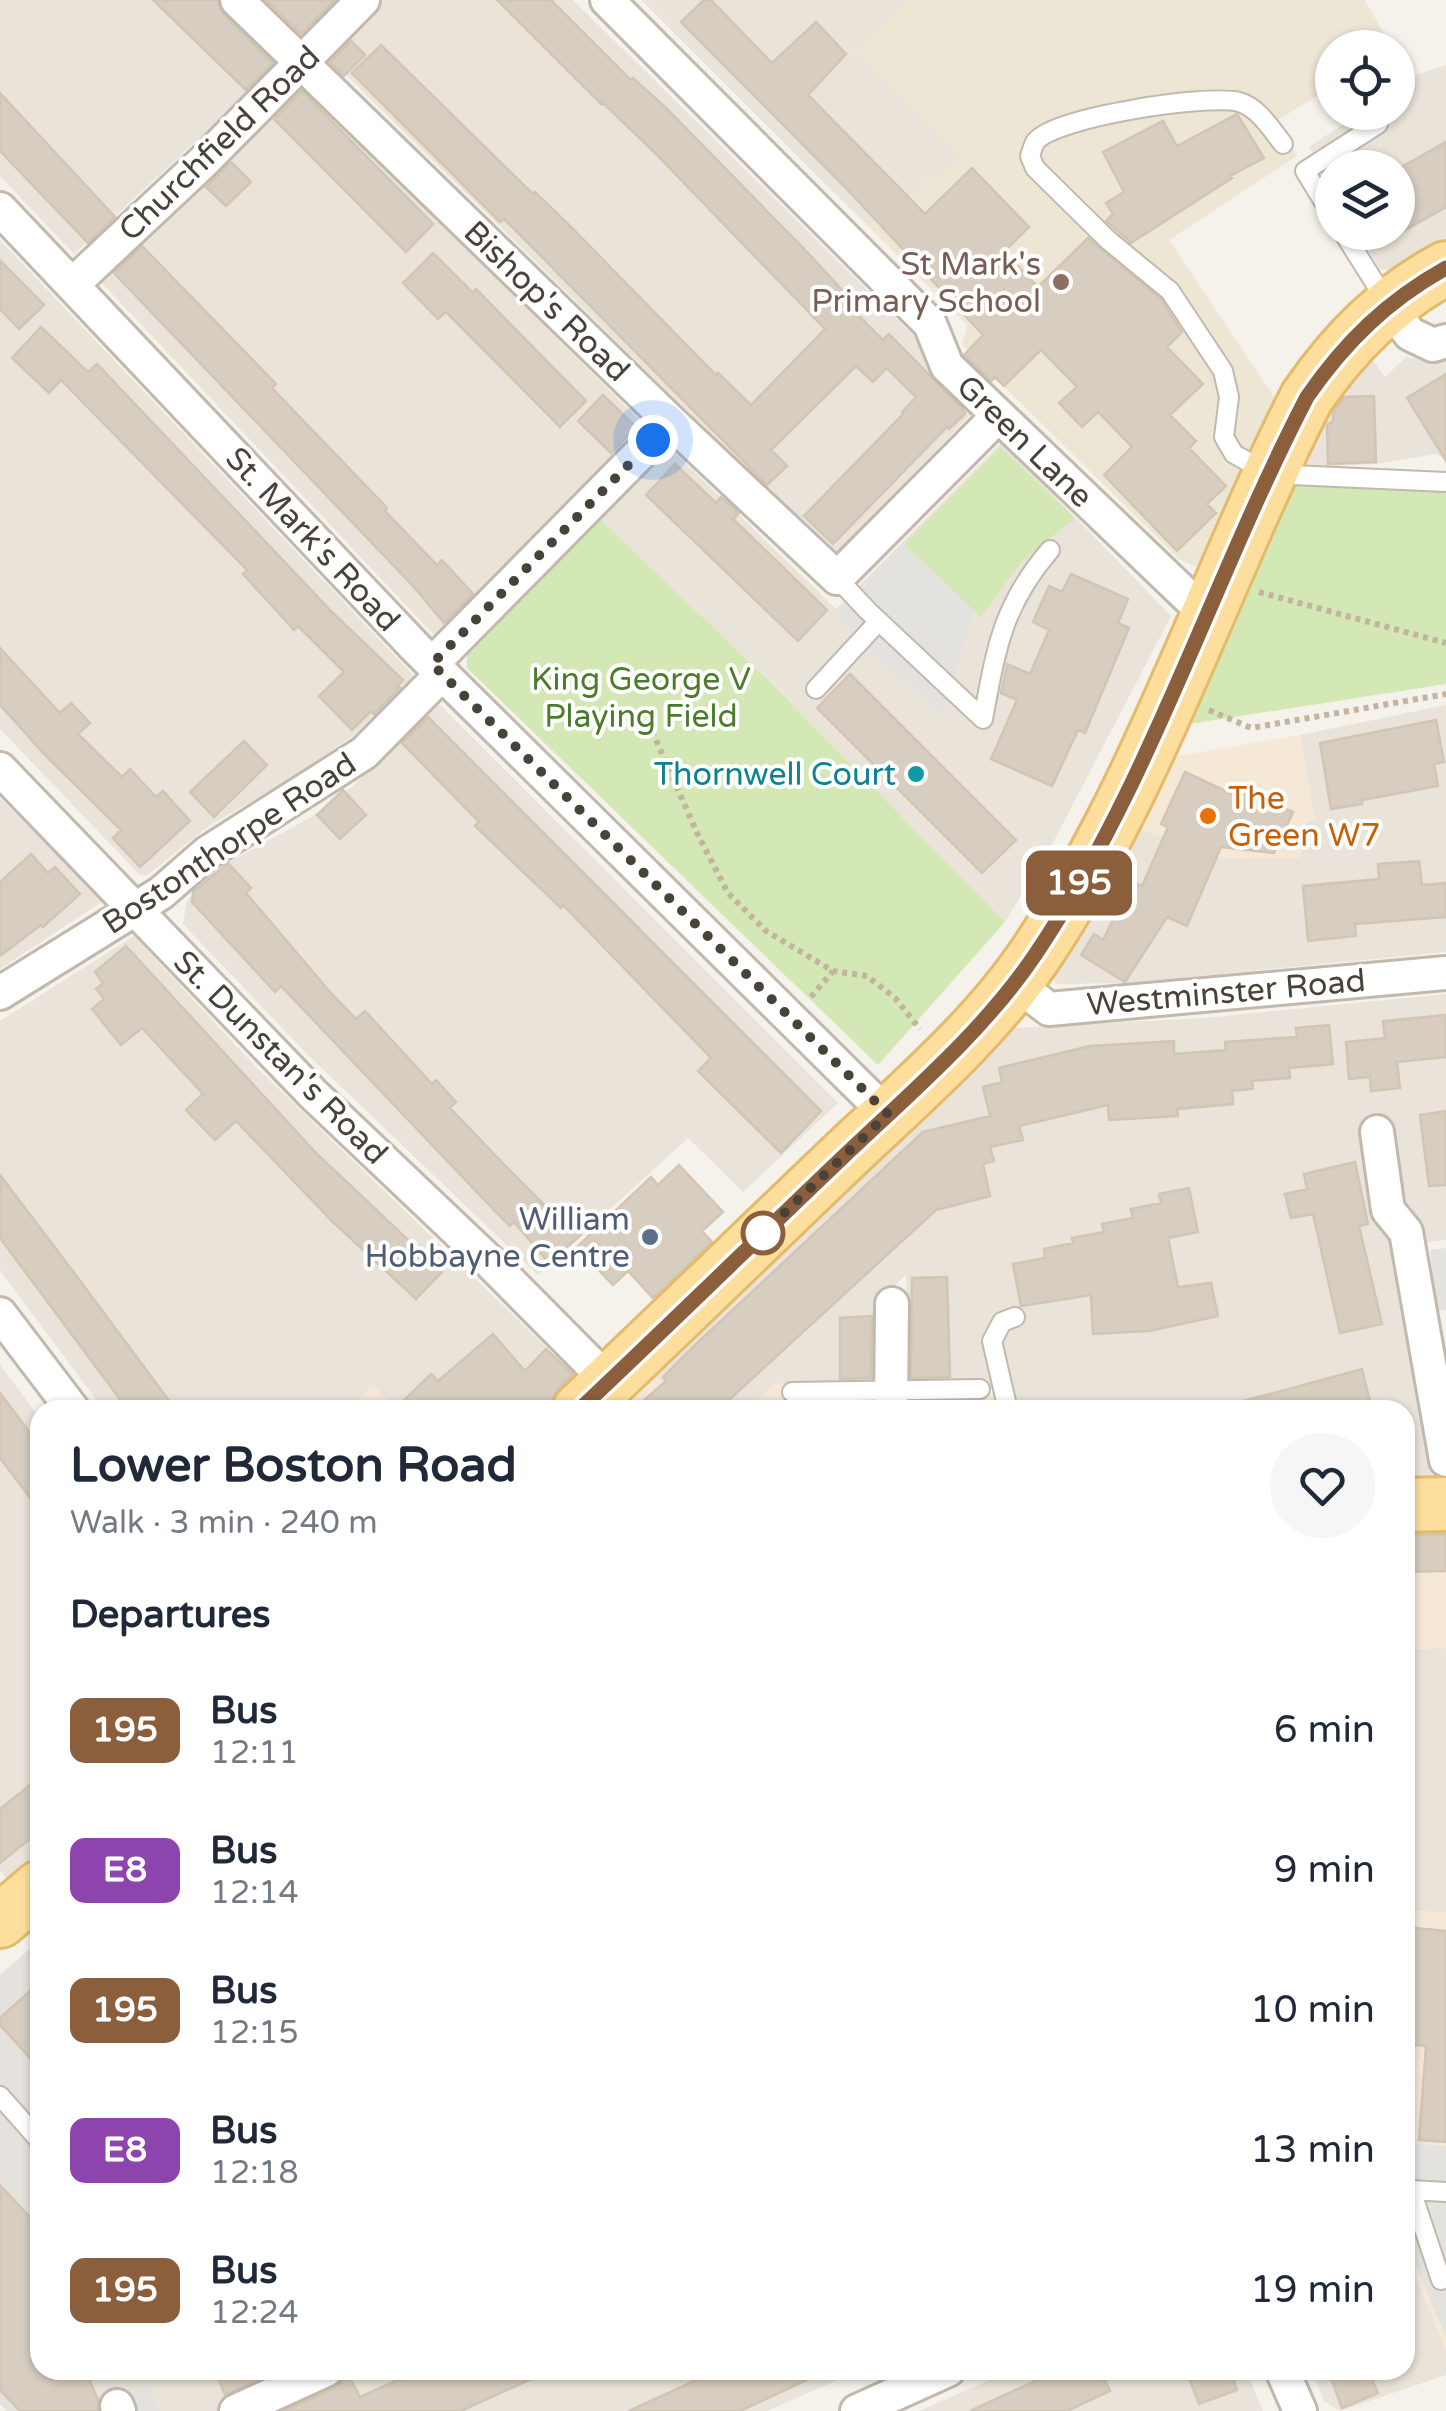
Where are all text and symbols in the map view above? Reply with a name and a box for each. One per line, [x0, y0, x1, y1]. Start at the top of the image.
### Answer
map controls [1315, 30, 1415, 250]
button: locate [1315, 30, 1415, 130]
street label: Churchfield Road [111, 38, 328, 249]
button: layers [1315, 150, 1415, 250]
street label: Bishop's Road [456, 213, 637, 390]
place label: St Mark's Primary School [811, 246, 1041, 321]
marker: St Mark's Primary School [1050, 271, 1072, 293]
street label: Green Lane [949, 368, 1100, 516]
your location [628, 415, 678, 465]
street label: St. Mark's Road [217, 440, 407, 640]
park label: King George V Playing Field [531, 661, 751, 736]
street label: Bostonthorpe Road [96, 745, 364, 943]
place label: Thornwell Court [654, 756, 896, 794]
marker: Thornwell Court [905, 763, 927, 785]
place label: The Green W7 [1228, 780, 1380, 855]
marker: The Green W7 [1197, 805, 1219, 827]
line badge: 195 [1022, 850, 1136, 916]
text: 195 [1046, 862, 1112, 904]
street label: St. Dunstan's Road [165, 943, 395, 1173]
street label: Westminster Road [1085, 962, 1367, 1024]
place label: William Hobbayne Centre [365, 1201, 630, 1276]
unlabelled marker [742, 1212, 784, 1254]
marker: William Hobbayne Centre [639, 1226, 661, 1248]
button: heart [1270, 1433, 1375, 1538]
text: Lower Boston Road [70, 1437, 517, 1495]
text: Walk · 3 min · 240 m [70, 1504, 378, 1542]
text: Departures [70, 1592, 271, 1638]
text: Bus [210, 1688, 277, 1734]
text: 6 min [1274, 1707, 1375, 1753]
text: 195 [92, 1709, 158, 1751]
text: 12:11 [210, 1734, 299, 1772]
text: Bus [210, 1828, 277, 1874]
text: 9 min [1274, 1847, 1375, 1893]
text: E8 [103, 1849, 147, 1891]
text: 12:14 [210, 1874, 299, 1912]
text: Bus [210, 1968, 277, 2014]
text: 10 min [1250, 1987, 1375, 2033]
text: 195 [92, 1989, 158, 2031]
text: 12:15 [210, 2014, 299, 2052]
text: Bus [210, 2108, 277, 2154]
text: 13 min [1250, 2127, 1375, 2173]
text: E8 [103, 2129, 147, 2171]
text: 12:18 [210, 2154, 299, 2192]
text: Bus [210, 2248, 277, 2294]
text: 19 min [1250, 2267, 1375, 2313]
text: 195 [92, 2269, 158, 2311]
text: 12:24 [210, 2294, 299, 2332]

